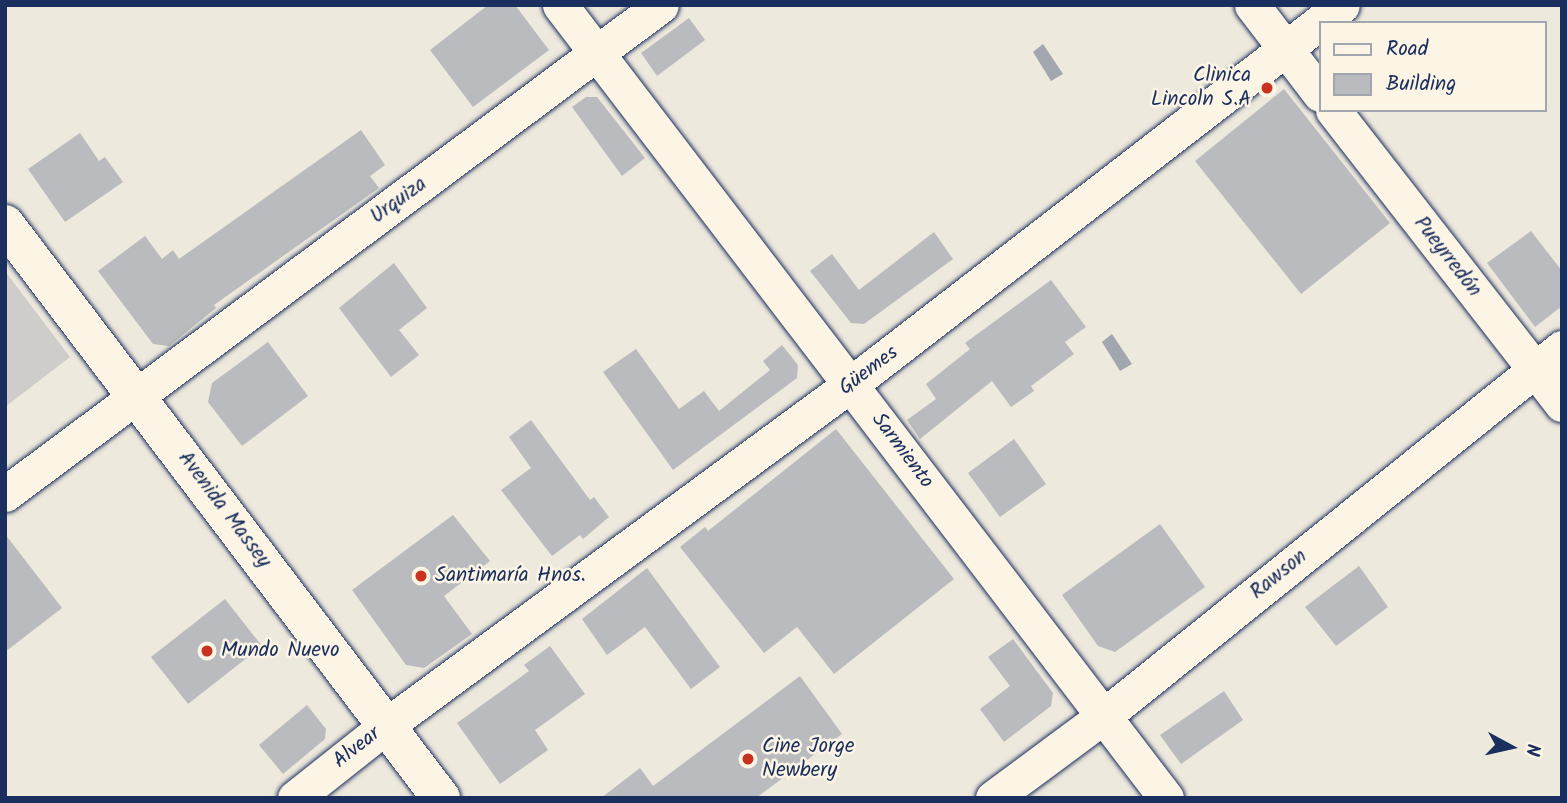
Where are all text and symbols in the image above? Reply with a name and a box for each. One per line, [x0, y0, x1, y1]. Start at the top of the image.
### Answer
legend [1318, 21, 1546, 112]
text: Road [1386, 33, 1428, 66]
place label: Clinica Lincoln S.A [1151, 63, 1251, 113]
text: Building [1386, 68, 1456, 101]
marker: Clinica Lincoln S.A [1257, 78, 1277, 98]
street label: Urquiza [366, 172, 432, 230]
street label: Pueyrredón [1408, 212, 1486, 302]
street label: Güemes [834, 341, 904, 401]
street label: Sarmiento [865, 408, 939, 494]
street label: Avenida Massey [172, 447, 276, 573]
street label: Rawson [1245, 544, 1313, 606]
place label: Santimaría Hnos. [435, 563, 586, 589]
marker: Santimaría Hnos. [413, 568, 429, 584]
place label: Mundo Nuevo [221, 638, 339, 664]
marker: Mundo Nuevo [199, 643, 215, 659]
north arrow [1476, 712, 1546, 782]
street label: Alvear [328, 722, 386, 774]
place label: Cine Jorge Newbery [762, 734, 854, 784]
text: N [1516, 742, 1547, 758]
marker: Cine Jorge Newbery [740, 751, 756, 767]

